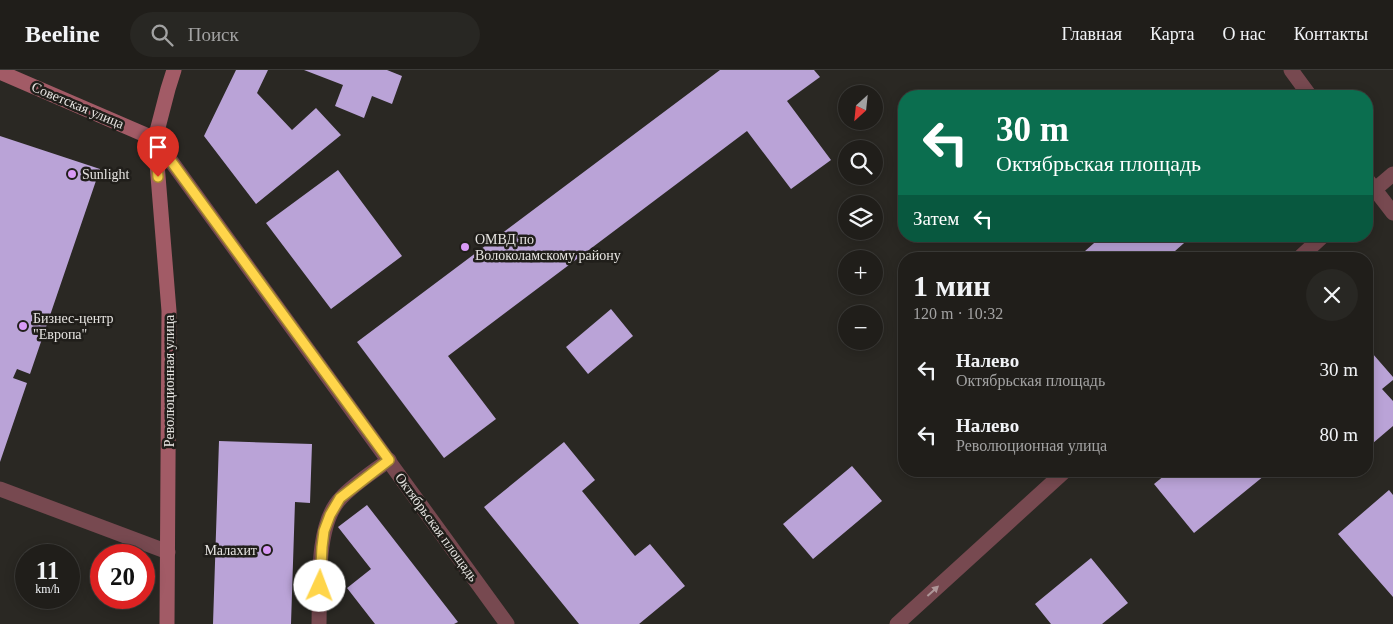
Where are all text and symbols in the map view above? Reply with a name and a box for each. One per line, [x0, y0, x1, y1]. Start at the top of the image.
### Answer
search box [130, 12, 480, 57]
text: Beeline [25, 21, 100, 47]
icon: search [148, 21, 176, 49]
text: Поиск [188, 24, 239, 45]
text: Главная [1062, 24, 1122, 44]
text: Карта [1150, 24, 1195, 44]
text: О нас [1223, 24, 1266, 44]
text: Контакты [1294, 24, 1368, 44]
street label: Советская улица [29, 79, 127, 132]
north arrow [838, 85, 882, 130]
map controls [838, 85, 883, 350]
icon: left [913, 110, 978, 175]
text: 30 m [996, 110, 1069, 149]
pin [137, 126, 179, 177]
icon: arrive [144, 133, 172, 161]
button: search [838, 140, 883, 185]
text: Октябрьская площадь [996, 151, 1201, 176]
place label: Sunlight [82, 167, 130, 182]
marker: Sunlight [66, 168, 78, 180]
button: layers [838, 195, 883, 240]
icon: left [969, 205, 997, 233]
text: Затем [913, 208, 959, 229]
place label: ОМВД по Волоколамскому району [475, 232, 621, 263]
marker: ОМВД по Волоколамскому району [459, 241, 471, 253]
button: + [838, 250, 883, 295]
text: 1 мин [913, 269, 991, 302]
button: close [1306, 269, 1358, 321]
button: − [838, 305, 883, 350]
text: 120 m · 10:32 [913, 305, 1003, 322]
place label: Бизнес-центр "Европа" [33, 311, 113, 342]
street label: Революционная улица [162, 314, 177, 447]
marker: Бизнес-центр "Европа" [17, 320, 29, 332]
text: Налево [956, 350, 1019, 371]
icon: left [913, 356, 941, 384]
text: 30 m [1319, 359, 1358, 380]
text: Октябрьская площадь [956, 372, 1105, 389]
text: Налево [956, 415, 1019, 436]
icon: left [913, 421, 941, 449]
text: 80 m [1319, 424, 1358, 445]
text: Революционная улица [956, 437, 1107, 454]
street label: Октябрьская площадь [392, 470, 481, 585]
place label: Малахит [204, 543, 257, 558]
speed limit sign: 20 [90, 544, 155, 609]
marker: Малахит [261, 544, 273, 556]
text: 11 [36, 557, 59, 584]
position arrow [293, 559, 345, 611]
text: km/h [35, 582, 60, 596]
one-way arrow [927, 585, 939, 597]

